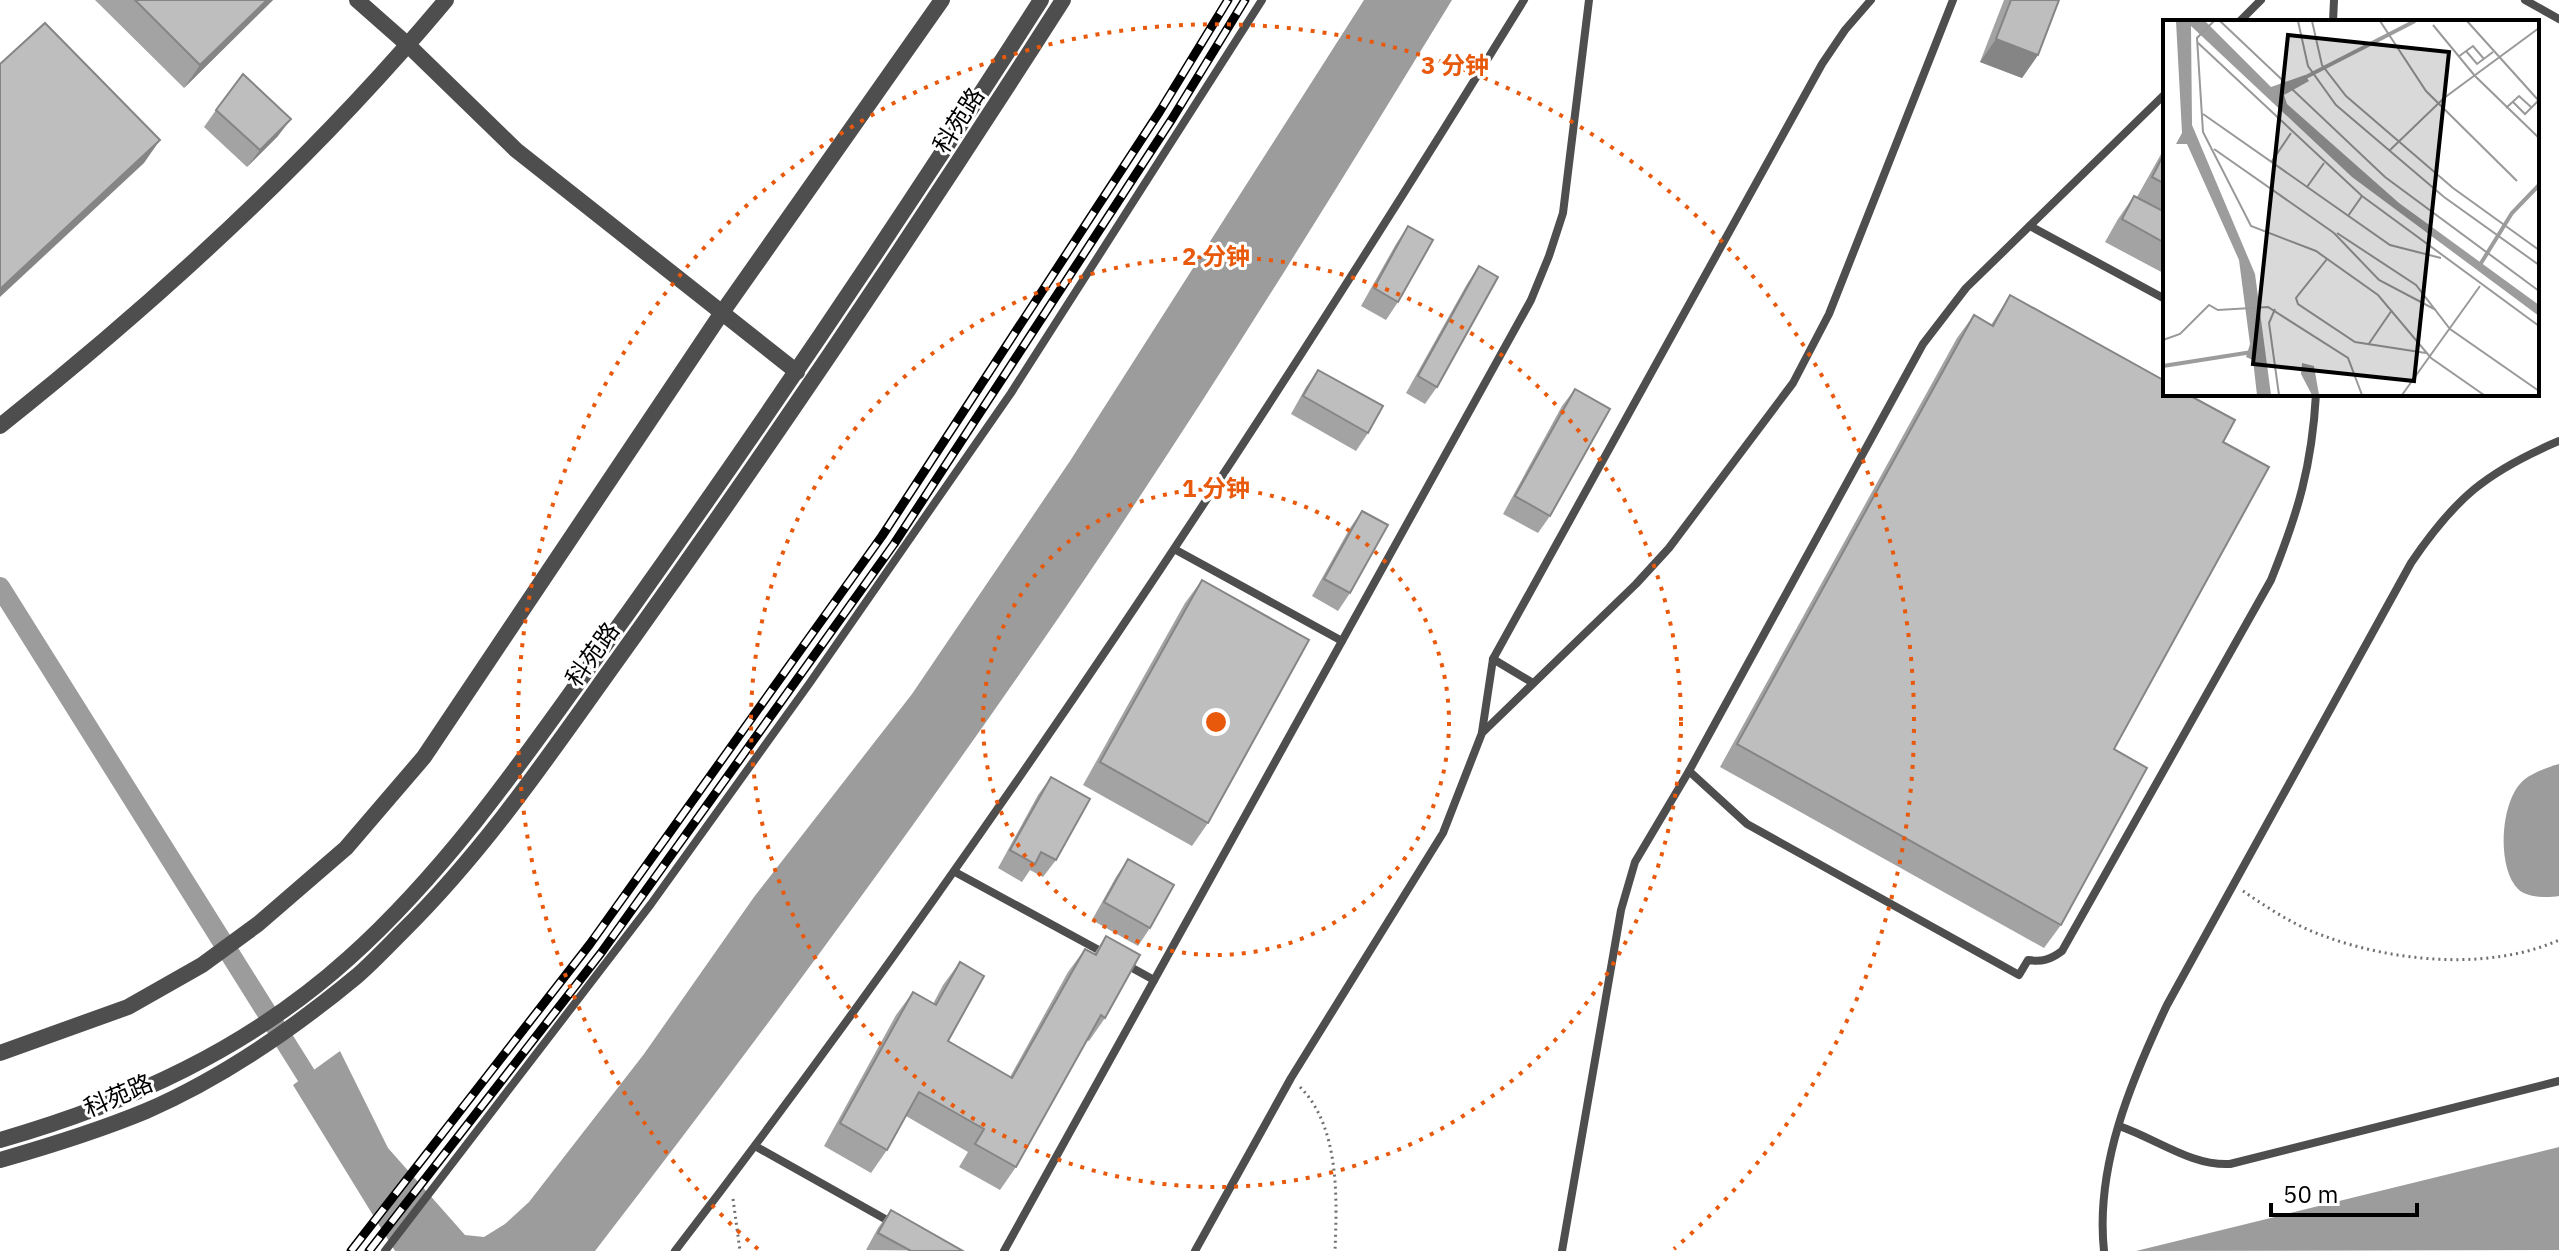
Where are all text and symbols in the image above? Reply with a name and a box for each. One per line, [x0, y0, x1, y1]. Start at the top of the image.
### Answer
inset map [2163, 20, 2539, 396]
text: 3 分钟 [1421, 49, 1489, 81]
street label: 科苑路 [925, 81, 991, 159]
text: 2 分钟 [1182, 240, 1250, 272]
text: 1 分钟 [1182, 472, 1250, 504]
street label: 科苑路 [558, 615, 626, 693]
centre of rings [1202, 708, 1230, 736]
street label: 科苑路 [79, 1066, 157, 1124]
scale bar [2271, 1167, 2417, 1217]
text: 50 m [2283, 1178, 2338, 1210]

